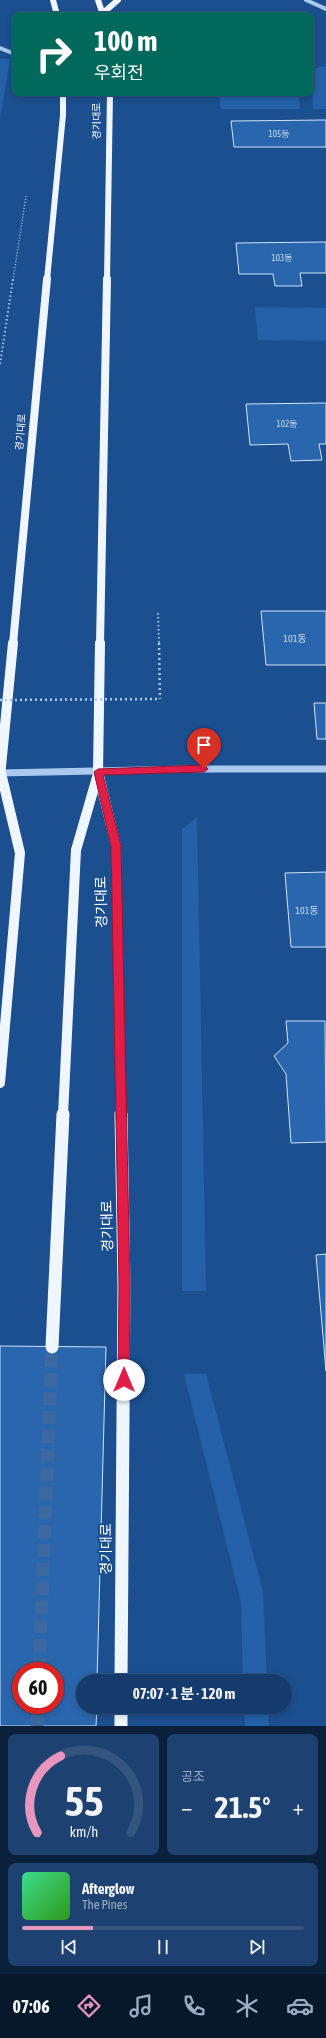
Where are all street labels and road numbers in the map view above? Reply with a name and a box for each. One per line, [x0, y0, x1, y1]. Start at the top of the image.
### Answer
street label: 경기대로 [91, 103, 102, 139]
street label: 경기대로 [13, 413, 28, 451]
street label: 경기대로 [93, 876, 109, 928]
street label: 경기대로 [99, 1200, 115, 1252]
street label: 경기대로 [98, 1523, 114, 1575]

